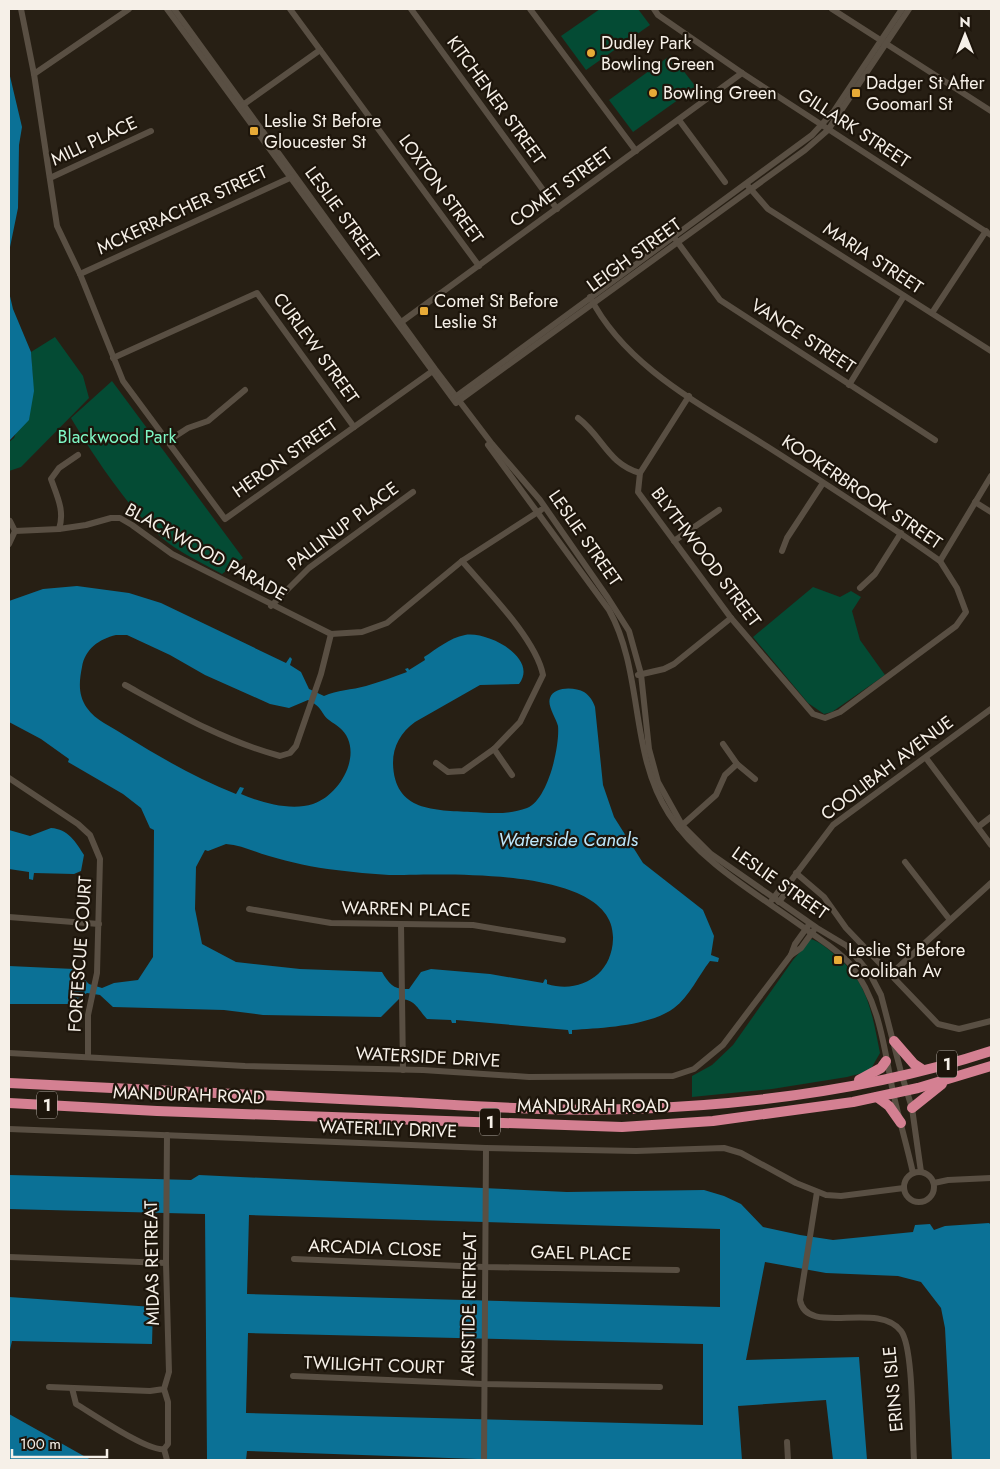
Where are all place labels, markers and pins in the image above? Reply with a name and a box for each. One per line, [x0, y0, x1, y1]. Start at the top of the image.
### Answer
place label: Dudley Park Bowling Green [601, 30, 715, 77]
marker: Dudley Park Bowling Green [585, 47, 597, 59]
place label: Dadger St After Goomarl St [866, 70, 985, 117]
place label: Bowling Green [663, 80, 777, 106]
marker: Bowling Green [647, 87, 659, 99]
marker: Dadger St After Goomarl St [850, 87, 862, 99]
place label: Leslie St Before Gloucester St [264, 108, 381, 155]
marker: Leslie St Before Gloucester St [248, 125, 260, 137]
place label: Comet St Before Leslie St [434, 288, 558, 335]
marker: Comet St Before Leslie St [418, 305, 430, 317]
place label: Leslie St Before Coolibah Av [848, 937, 965, 984]
marker: Leslie St Before Coolibah Av [832, 954, 844, 966]

